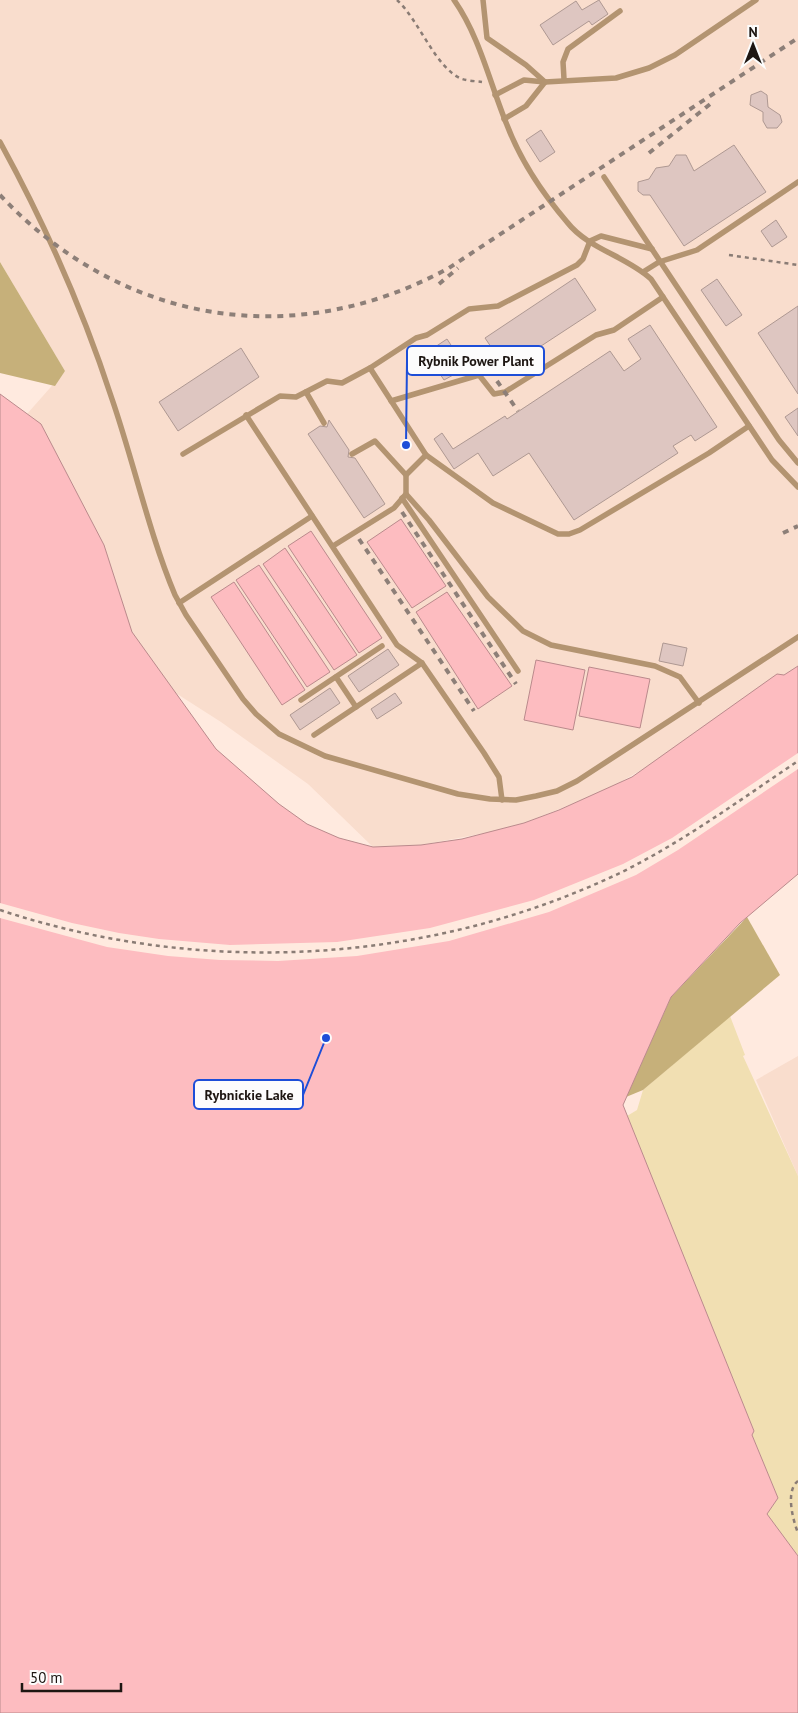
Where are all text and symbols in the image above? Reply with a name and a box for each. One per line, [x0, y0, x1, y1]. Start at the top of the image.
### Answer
north arrow [728, 20, 778, 70]
text: N [748, 23, 758, 41]
callout: Rybnik Power Plant [407, 346, 544, 375]
text: Rybnik Power Plant [418, 352, 534, 370]
callout: Rybnickie Lake [194, 1080, 303, 1109]
text: Rybnickie Lake [204, 1086, 294, 1104]
scale bar [22, 1660, 121, 1692]
text: 50 m [30, 1668, 63, 1687]

